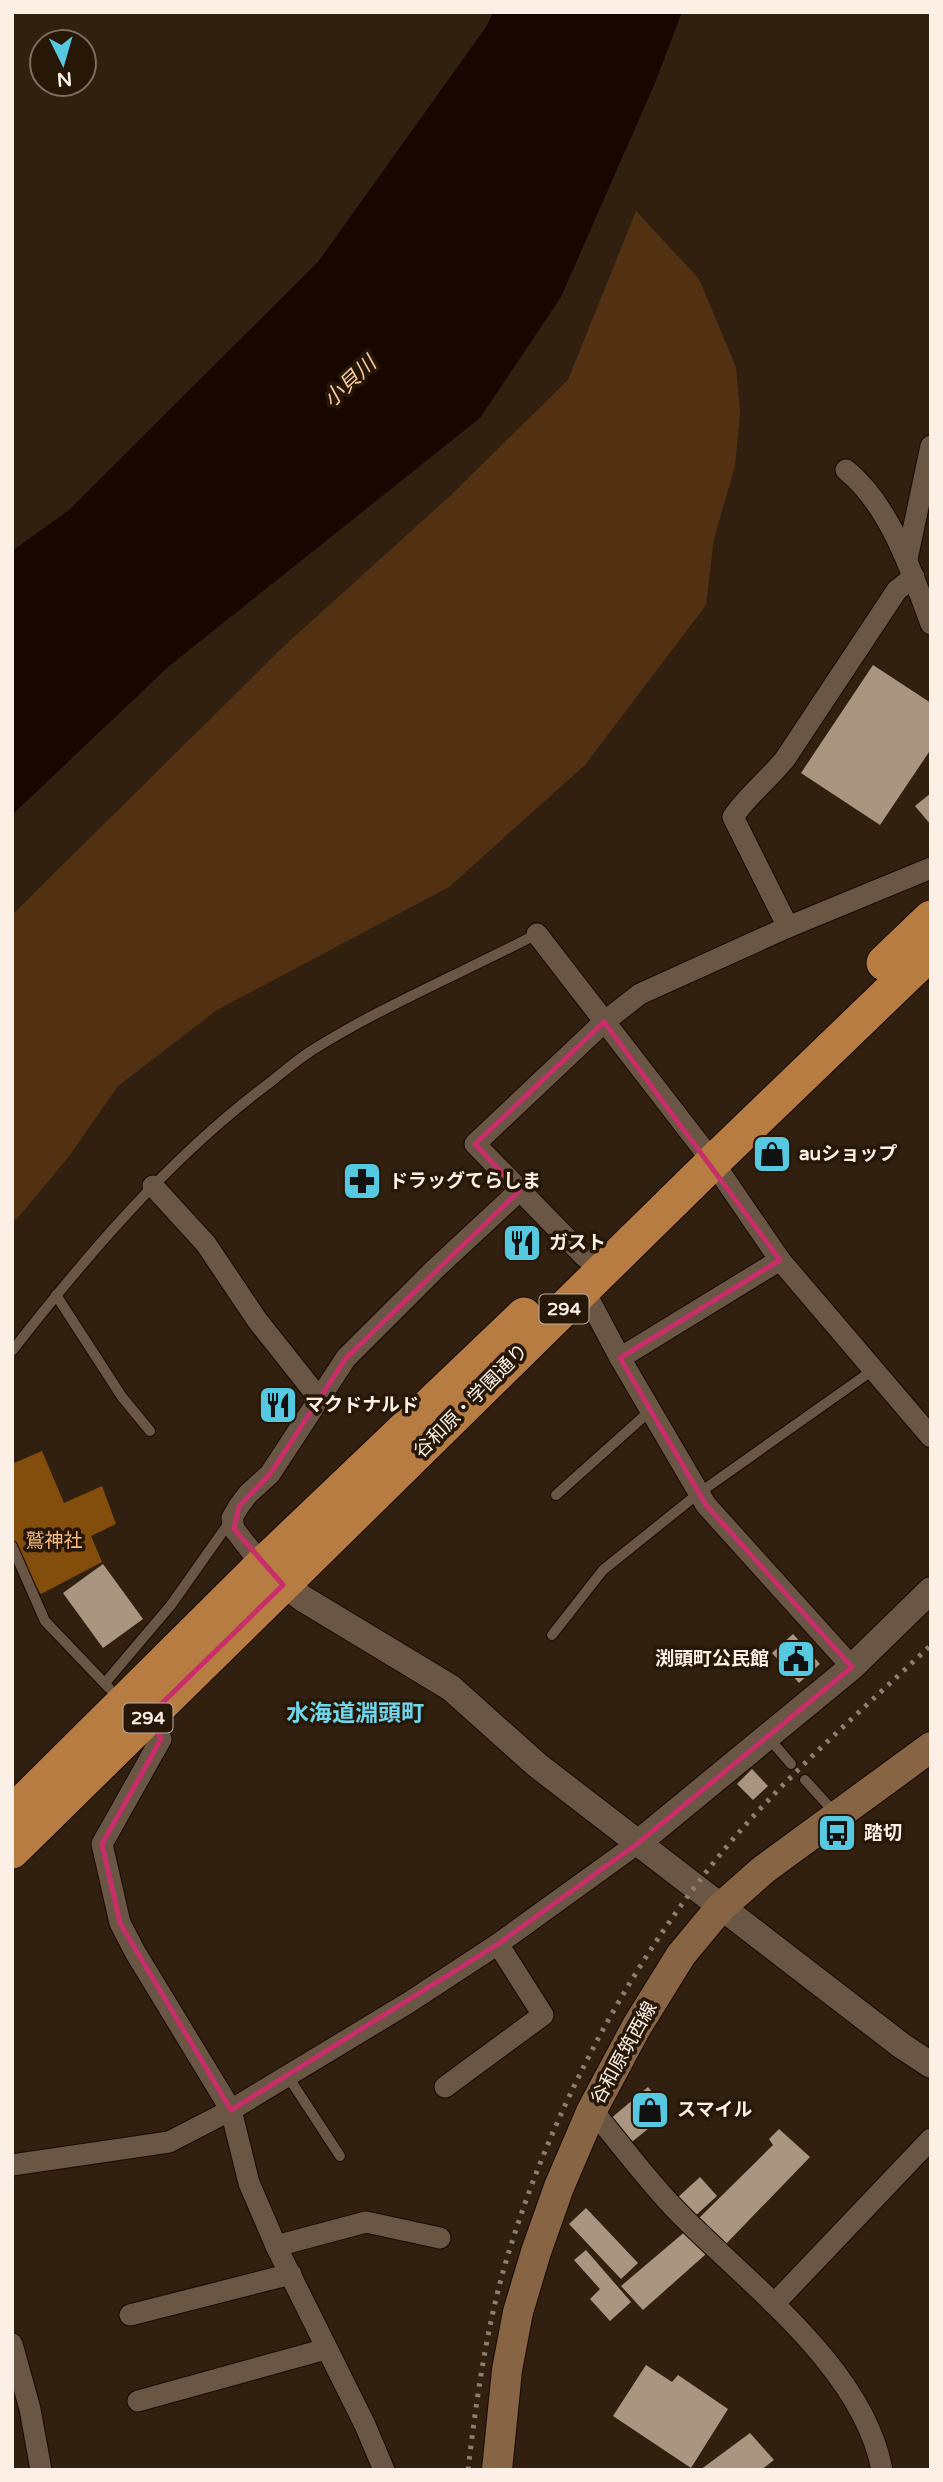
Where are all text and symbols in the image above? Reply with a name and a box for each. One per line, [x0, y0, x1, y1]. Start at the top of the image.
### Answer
north arrow [28, 28, 98, 98]
text: N [56, 67, 73, 91]
water label: 小貝川 [318, 350, 383, 413]
shop icon: auショップ [751, 1133, 793, 1175]
place label: auショップ [799, 1143, 897, 1165]
pharmacy icon: ドラッグてらしま [341, 1160, 383, 1202]
place label: ドラッグてらしま [389, 1170, 541, 1192]
restaurant icon: ガスト [501, 1222, 543, 1264]
place label: ガスト [549, 1232, 606, 1254]
road number: 294 [540, 1294, 588, 1324]
street label: 谷和原・学園通り [409, 1339, 533, 1463]
restaurant icon: マクドナルド [257, 1384, 299, 1426]
place label: マクドナルド [305, 1394, 419, 1416]
park label: 鷲神社 [25, 1530, 83, 1552]
public building icon: 渕頭町公民館 [775, 1638, 817, 1680]
place label: 渕頭町公民館 [655, 1648, 769, 1670]
district label: 水海道淵頭町 [286, 1700, 424, 1728]
road number: 294 [124, 1703, 172, 1732]
bus stop icon: 踏切 [816, 1812, 858, 1854]
place label: 踏切 [864, 1822, 902, 1844]
street label: 谷和原筑西線 [587, 1998, 661, 2108]
shop icon: スマイル [629, 2089, 671, 2131]
place label: スマイル [677, 2099, 752, 2121]

